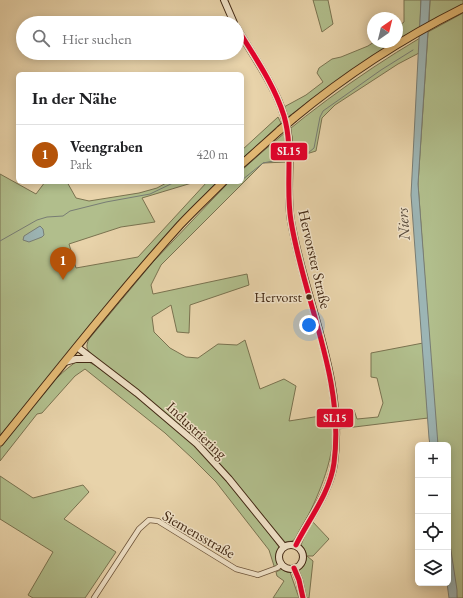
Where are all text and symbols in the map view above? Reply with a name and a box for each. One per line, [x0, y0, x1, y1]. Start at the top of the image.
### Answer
north arrow [367, 12, 403, 48]
search box [16, 16, 244, 60]
icon: search [30, 27, 52, 49]
text: Hier suchen [62, 29, 132, 48]
text: In der Nähe [32, 87, 117, 109]
text: Veengraben [70, 137, 143, 156]
line badge: SL15 [270, 142, 308, 161]
text: SL15 [277, 144, 301, 158]
text: 1 [42, 146, 48, 163]
text: 420 m [197, 146, 228, 163]
text: Park [70, 156, 92, 173]
water label: Niers [391, 206, 415, 242]
street label: Hervorster Straße [294, 208, 336, 311]
pin: 1 [50, 247, 76, 280]
place label: Hervorst [254, 288, 303, 306]
marker: Hervorst [304, 292, 314, 302]
your location [299, 315, 319, 335]
street label: Industriering [163, 397, 232, 463]
line badge: SL15 [316, 408, 354, 428]
text: SL15 [323, 411, 347, 425]
map controls [415, 442, 451, 586]
button: + [415, 442, 451, 478]
button: − [415, 478, 451, 514]
street label: Siemensstraße [159, 506, 239, 562]
button: locate [415, 514, 451, 550]
button: layers [415, 550, 451, 586]

